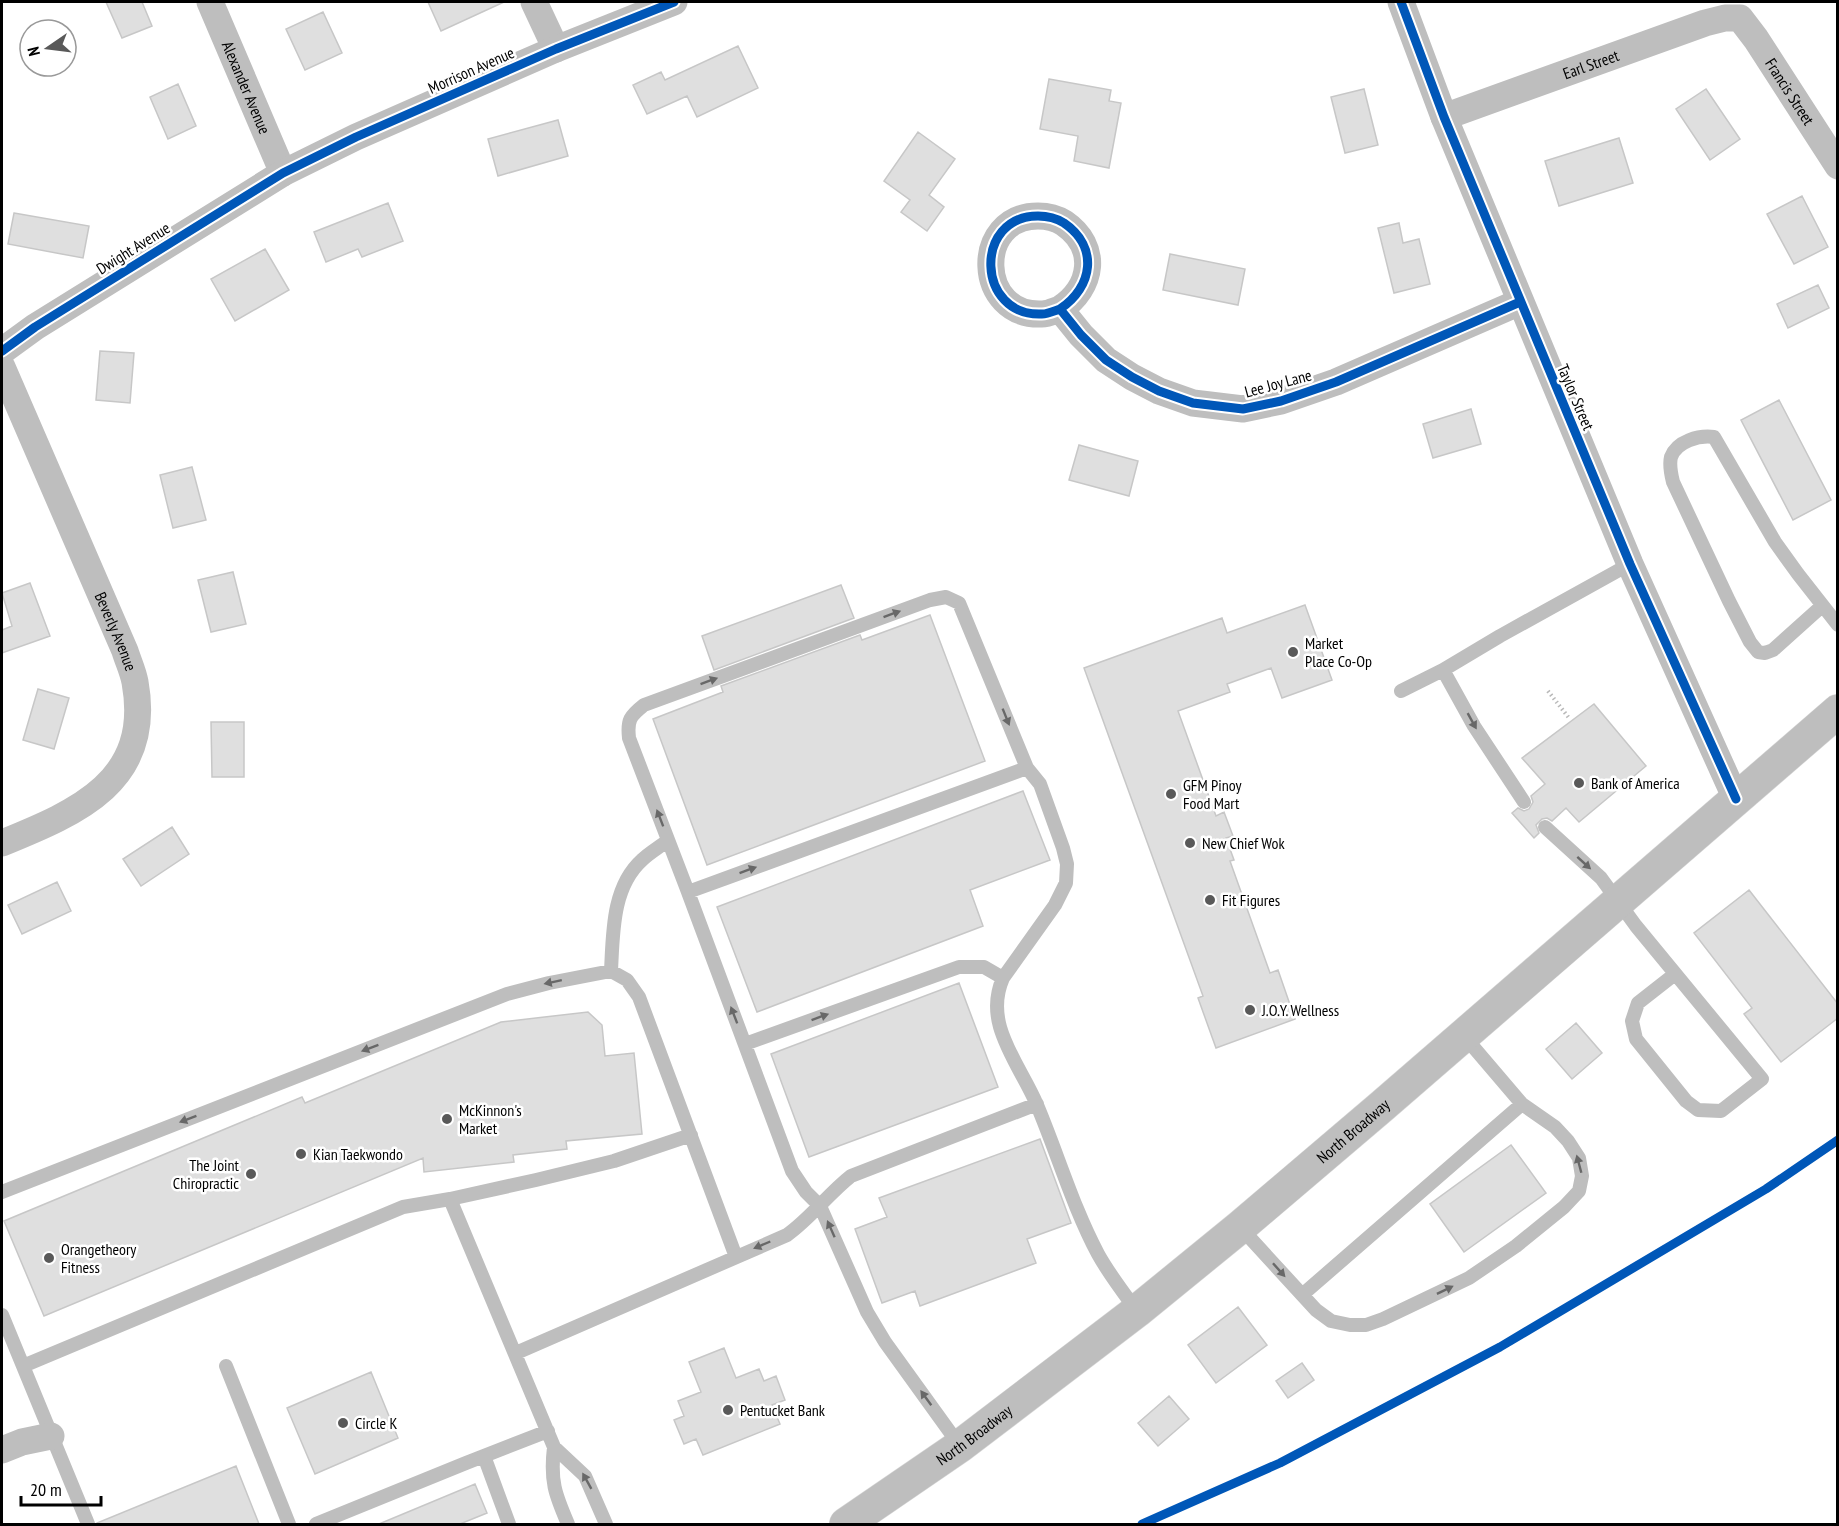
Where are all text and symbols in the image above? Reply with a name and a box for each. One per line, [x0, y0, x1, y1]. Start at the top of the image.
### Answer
north arrow [18, 18, 78, 78]
street label: Alexander Avenue [218, 38, 275, 137]
street label: Morrison Avenue [425, 42, 517, 98]
text: N [23, 45, 44, 58]
street label: Earl Street [1560, 45, 1622, 83]
street label: Francis Street [1761, 54, 1819, 129]
street label: Dwight Avenue [92, 218, 174, 278]
street label: Taylor Street [1553, 361, 1599, 434]
street label: Lee Joy Lane [1242, 364, 1314, 402]
street label: Beverly Avenue [91, 589, 141, 674]
one-way arrow [883, 608, 901, 618]
place label: Market Place Co-Op [1305, 633, 1372, 671]
marker: Market Place Co-Op [1286, 645, 1300, 659]
one-way arrow [700, 676, 718, 685]
one-way arrow [1002, 708, 1011, 726]
one-way arrow [1466, 713, 1477, 729]
place label: Bank of America [1591, 773, 1680, 793]
place label: GFM Pinoy Food Mart [1183, 775, 1242, 813]
marker: Bank of America [1572, 776, 1586, 790]
marker: GFM Pinoy Food Mart [1164, 787, 1178, 801]
one-way arrow [655, 809, 664, 827]
place label: New Chief Wok [1202, 833, 1285, 853]
marker: New Chief Wok [1183, 836, 1197, 850]
one-way arrow [1576, 856, 1591, 869]
one-way arrow [739, 865, 757, 875]
place label: Fit Figures [1222, 890, 1280, 910]
marker: Fit Figures [1203, 893, 1217, 907]
one-way arrow [544, 978, 563, 987]
place label: J.O.Y. Wellness [1261, 1000, 1339, 1020]
marker: J.O.Y. Wellness [1243, 1003, 1257, 1017]
one-way arrow [729, 1006, 738, 1024]
one-way arrow [811, 1012, 829, 1022]
one-way arrow [361, 1043, 379, 1053]
street label: North Broadway [1313, 1094, 1393, 1167]
place label: McKinnon's Market [459, 1100, 522, 1138]
marker: McKinnon's Market [440, 1112, 454, 1126]
one-way arrow [179, 1114, 197, 1124]
place label: Kian Taekwondo [313, 1144, 403, 1164]
marker: Kian Taekwondo [294, 1147, 308, 1161]
place label: The Joint Chiropractic [173, 1155, 240, 1193]
one-way arrow [1574, 1155, 1583, 1173]
marker: The Joint Chiropractic [244, 1167, 258, 1181]
one-way arrow [826, 1220, 836, 1238]
place label: Orangetheory Fitness [61, 1239, 136, 1277]
one-way arrow [753, 1240, 771, 1250]
marker: Orangetheory Fitness [42, 1251, 56, 1265]
one-way arrow [1272, 1263, 1286, 1278]
one-way arrow [1436, 1285, 1453, 1294]
one-way arrow [920, 1391, 932, 1407]
place label: Pentucket Bank [740, 1400, 826, 1420]
street label: North Broadway [932, 1400, 1016, 1469]
marker: Pentucket Bank [721, 1403, 735, 1417]
place label: Circle K [355, 1413, 398, 1433]
marker: Circle K [336, 1416, 350, 1430]
scale bar [21, 1469, 100, 1507]
one-way arrow [582, 1472, 592, 1489]
text: 20 m [30, 1478, 62, 1501]

